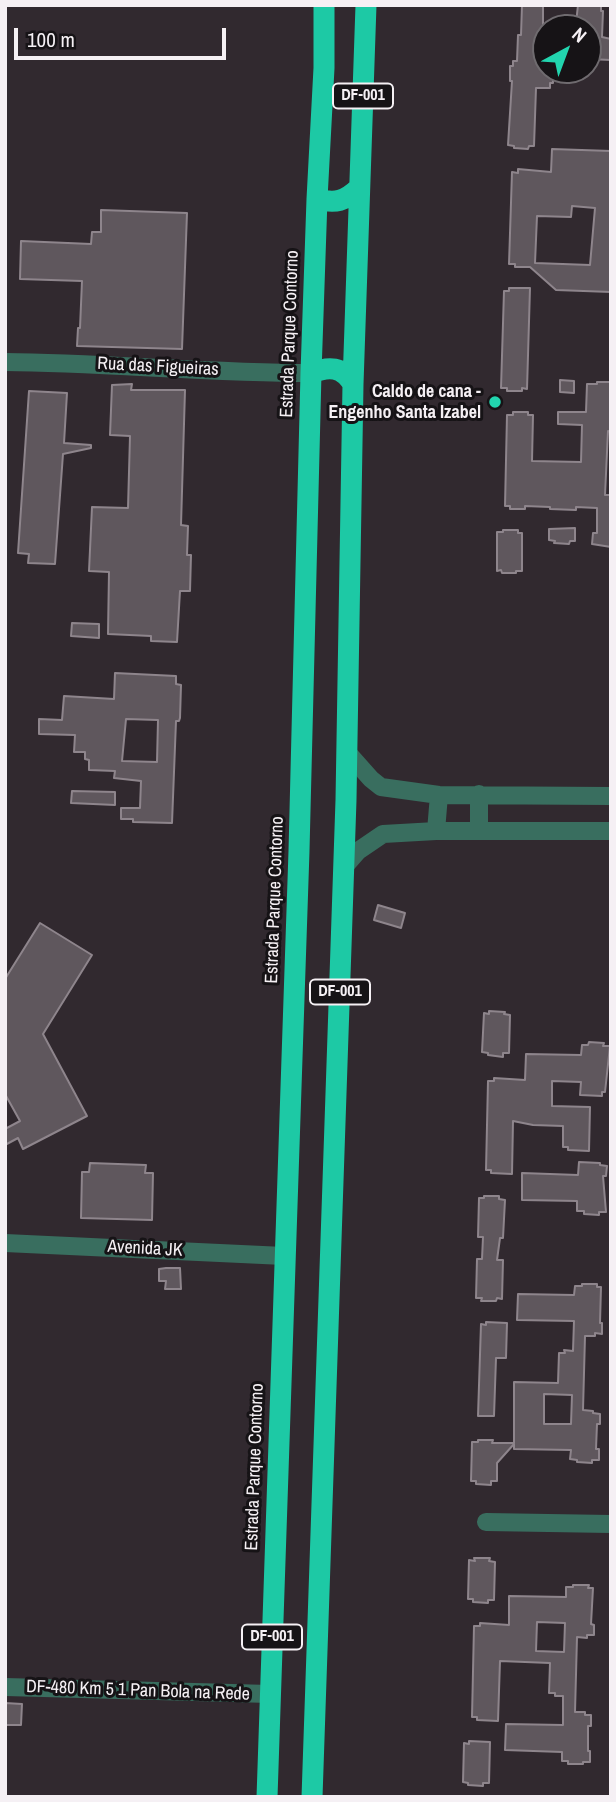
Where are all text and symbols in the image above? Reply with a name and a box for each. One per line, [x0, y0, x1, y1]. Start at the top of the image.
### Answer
scale bar [18, 14, 229, 58]
north arrow [532, 14, 602, 84]
text: N [567, 21, 592, 48]
text: 100 m [27, 25, 75, 54]
road number: DF-001 [333, 83, 393, 108]
street label: Estrada Parque Contorno [276, 250, 304, 418]
street label: Rua das Figueiras [97, 353, 219, 381]
place label: Caldo de cana - Engenho Santa Izabel [328, 381, 481, 424]
marker: Caldo de cana - Engenho Santa Izabel [487, 394, 503, 410]
street label: Estrada Parque Contorno [261, 816, 289, 984]
road number: DF-001 [310, 980, 370, 1004]
street label: Avenida JK [107, 1236, 183, 1262]
street label: Estrada Parque Contorno [241, 1383, 269, 1551]
road number: DF-001 [242, 1624, 302, 1650]
street label: DF-480 Km 5 1 Pan Bola na Rede [26, 1676, 250, 1706]

